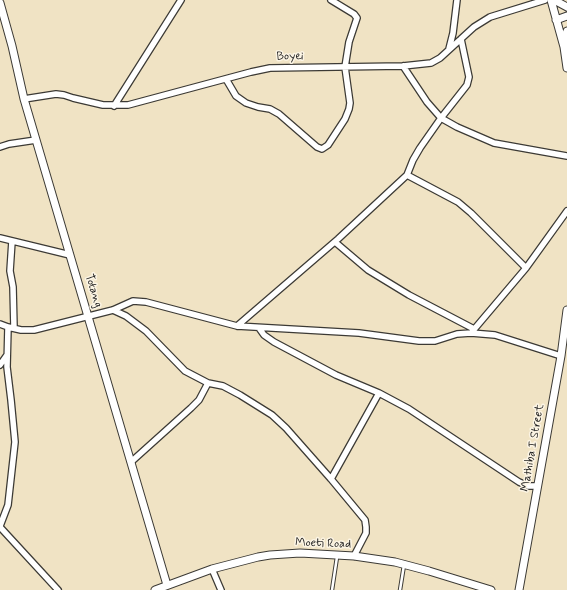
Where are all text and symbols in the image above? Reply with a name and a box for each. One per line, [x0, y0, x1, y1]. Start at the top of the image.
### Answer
street label: Boyei [276, 50, 304, 64]
street label: Totang [81, 272, 105, 310]
street label: Mathiba I Street [518, 403, 548, 493]
street label: Moeti Road [295, 536, 351, 552]

